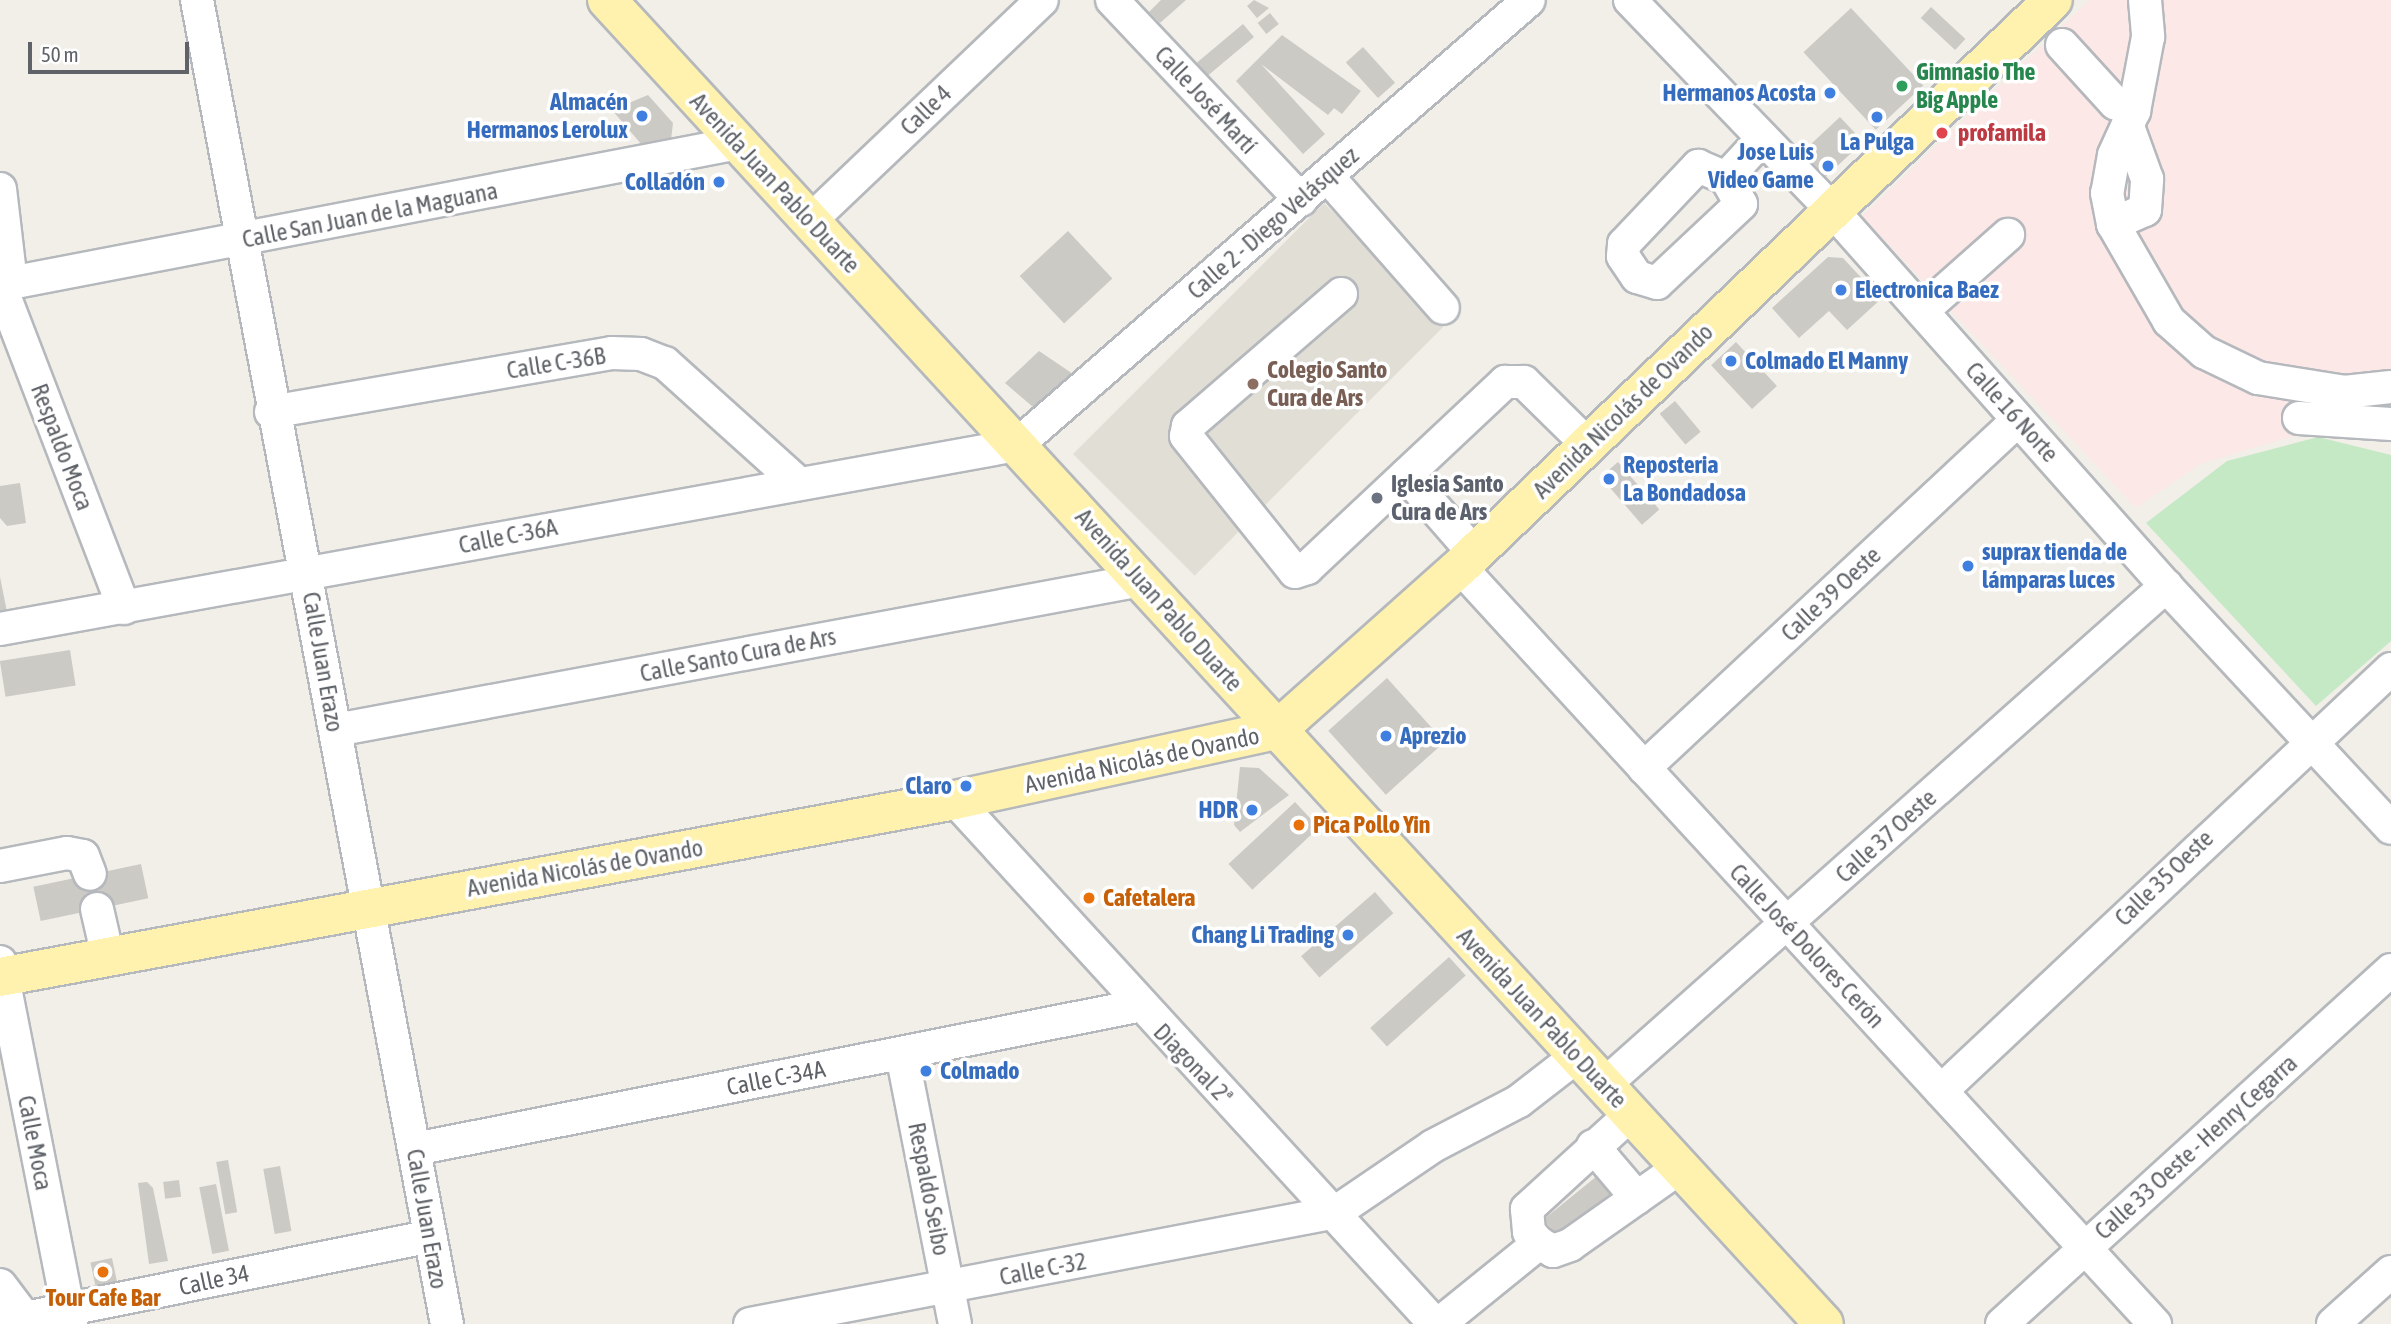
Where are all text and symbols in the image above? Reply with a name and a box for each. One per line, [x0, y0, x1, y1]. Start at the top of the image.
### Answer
scale bar [32, 28, 192, 72]
street label: Calle José Martí [1149, 40, 1263, 160]
text: 50 m [41, 42, 79, 66]
place label: Gimnasio The Big Apple [1916, 58, 2035, 114]
marker: Gimnasio The Big Apple [1894, 78, 1910, 94]
street label: Calle 4 [894, 79, 958, 141]
place label: Hermanos Acosta [1662, 79, 1816, 107]
marker: Hermanos Acosta [1822, 85, 1838, 101]
street label: Avenida Juan Pablo Duarte [684, 87, 866, 279]
place label: Almacén Hermanos Lerolux [467, 88, 628, 144]
marker: Almacén Hermanos Lerolux [634, 108, 650, 124]
marker: La Pulga [1869, 109, 1885, 125]
place label: profamila [1958, 119, 2046, 147]
marker: profamila [1932, 123, 1952, 143]
place label: La Pulga [1840, 128, 1914, 156]
place label: Jose Luis Video Game [1708, 138, 1814, 194]
street label: Calle 2 - Diego Velásquez [1182, 141, 1364, 305]
marker: Jose Luis Video Game [1820, 158, 1836, 174]
place label: Colladón [625, 168, 705, 196]
marker: Colladón [711, 174, 727, 190]
street label: Calle San Juan de la Maguana [240, 176, 500, 254]
place label: Electronica Baez [1855, 276, 1999, 304]
marker: Electronica Baez [1833, 282, 1849, 298]
street label: Avenida Nicolás de Ovando [1527, 318, 1719, 504]
street label: Calle C-36B [505, 341, 607, 385]
place label: Colmado El Manny [1745, 347, 1908, 375]
marker: Colmado El Manny [1723, 353, 1739, 369]
place label: Colegio Santo Cura de Ars [1267, 356, 1387, 412]
street label: Calle 16 Norte [1960, 356, 2064, 468]
marker: Colegio Santo Cura de Ars [1245, 376, 1261, 392]
street label: Respaldo Moca [25, 380, 99, 514]
place label: Reposteria La Bondadosa [1623, 451, 1746, 507]
place label: Iglesia Santo Cura de Ars [1391, 470, 1504, 526]
marker: Reposteria La Bondadosa [1601, 471, 1617, 487]
marker: Iglesia Santo Cura de Ars [1369, 490, 1385, 506]
street label: Avenida Juan Pablo Duarte [1069, 503, 1249, 697]
street label: Calle C-36A [456, 512, 560, 560]
place label: suprax tienda de lámparas luces [1982, 538, 2127, 594]
street label: Calle 39 Oeste [1775, 541, 1887, 647]
marker: suprax tienda de lámparas luces [1960, 558, 1976, 574]
street label: Calle Juan Erazo [297, 590, 349, 734]
street label: Calle Santo Cura de Ars [638, 622, 838, 688]
street label: Avenida Nicolás de Ovando [1022, 721, 1262, 799]
place label: Aprezio [1400, 722, 1467, 750]
marker: Aprezio [1378, 728, 1394, 744]
place label: Claro [905, 772, 952, 800]
marker: Claro [958, 778, 974, 794]
street label: Calle 37 Oeste [1830, 783, 1942, 889]
place label: HDR [1199, 796, 1238, 824]
marker: HDR [1244, 802, 1260, 818]
place label: Pica Pollo Yin [1313, 811, 1430, 839]
marker: Pica Pollo Yin [1291, 817, 1307, 833]
street label: Calle 35 Oeste [2109, 824, 2219, 932]
street label: Avenida Nicolás de Ovando [465, 833, 705, 903]
street label: Calle José Dolores Cerón [1724, 858, 1890, 1034]
place label: Cafetalera [1103, 884, 1195, 912]
marker: Cafetalera [1081, 890, 1097, 906]
place label: Chang Li Trading [1191, 921, 1334, 949]
street label: Avenida Juan Pablo Duarte [1451, 922, 1633, 1114]
marker: Chang Li Trading [1340, 927, 1356, 943]
street label: Diagonal 2ª [1148, 1018, 1238, 1110]
street label: Calle 33 Oeste - Henry Cegarra [2089, 1049, 2303, 1245]
street label: Calle C-34A [724, 1054, 828, 1102]
place label: Colmado [940, 1057, 1020, 1085]
marker: Colmado [918, 1063, 934, 1079]
street label: Calle Moca [12, 1093, 58, 1193]
street label: Respaldo Seibo [902, 1120, 956, 1258]
street label: Calle Juan Erazo [401, 1147, 453, 1291]
street label: Calle C-32 [997, 1246, 1089, 1292]
street label: Calle 34 [176, 1259, 252, 1301]
marker: Tour Cafe Bar [95, 1264, 111, 1280]
place label: Tour Cafe Bar [46, 1284, 160, 1312]

